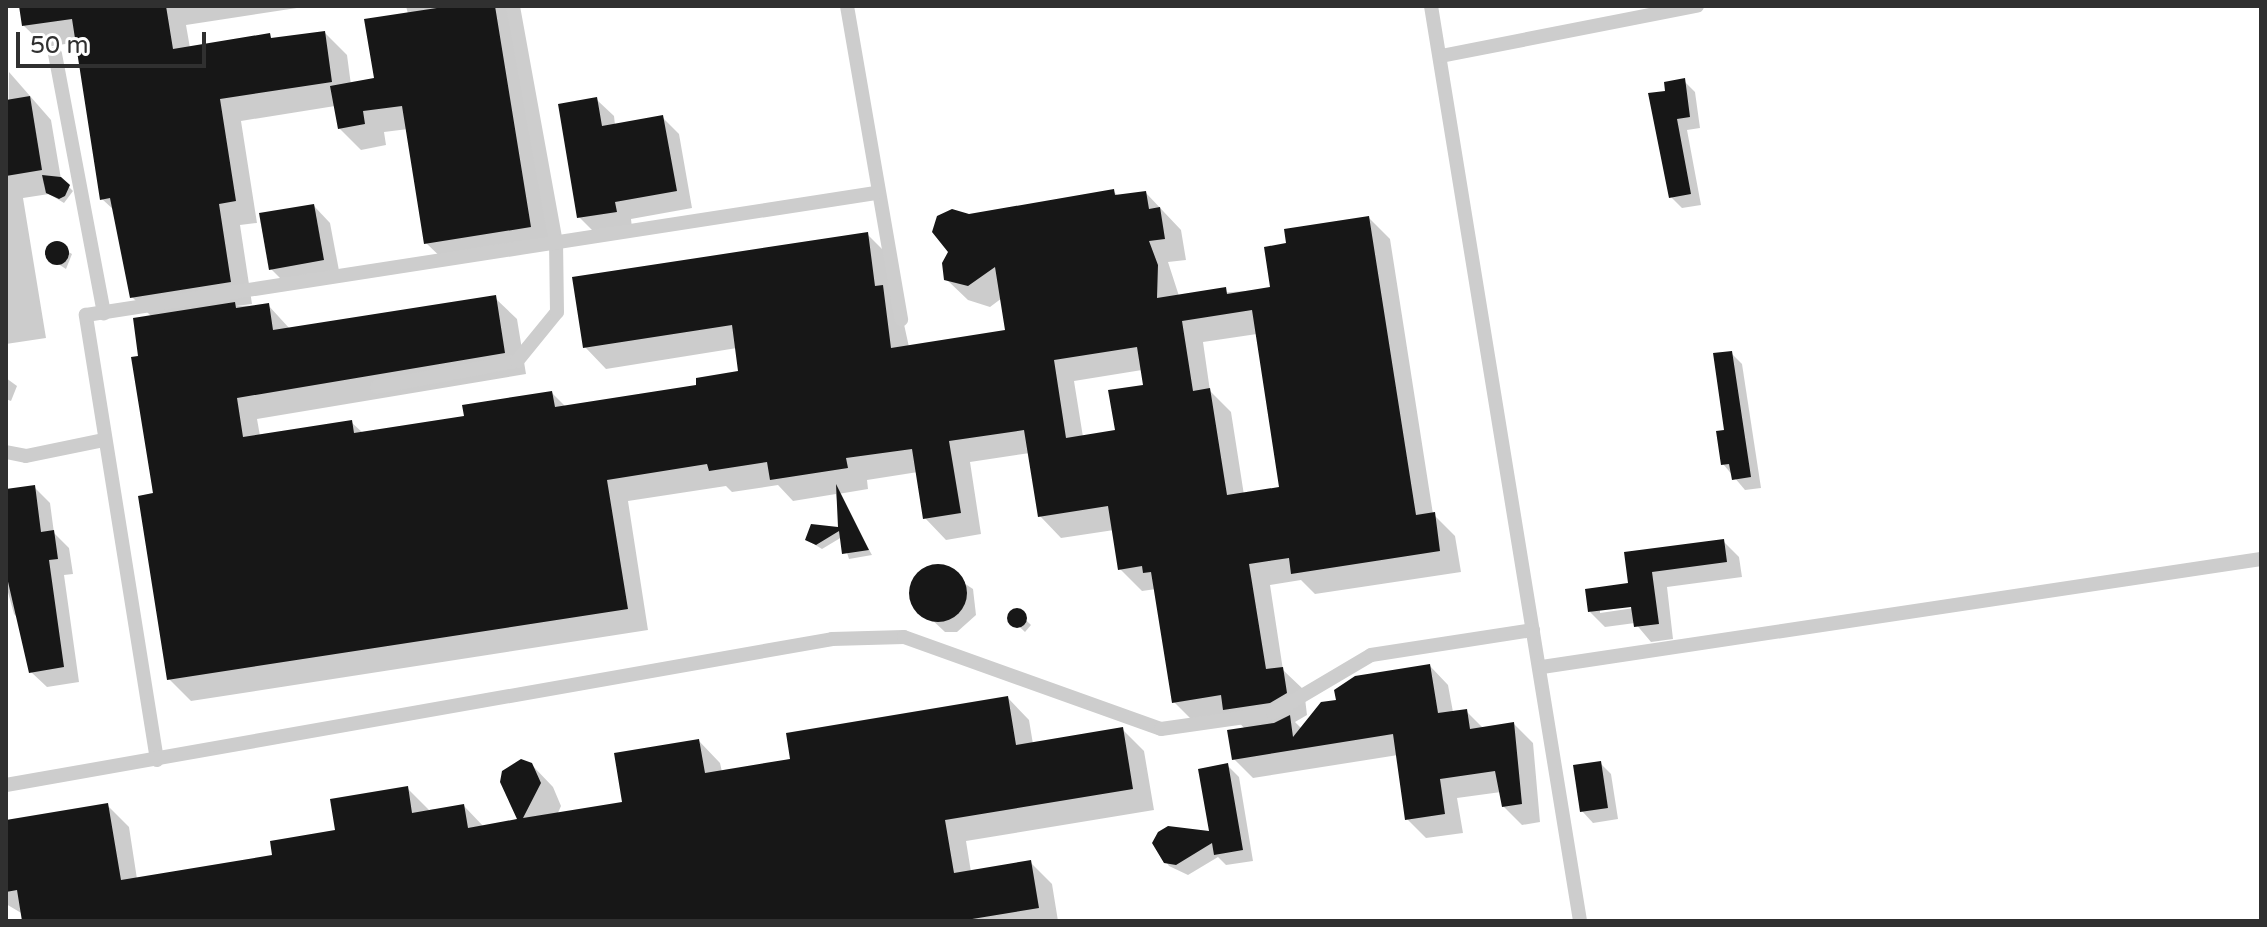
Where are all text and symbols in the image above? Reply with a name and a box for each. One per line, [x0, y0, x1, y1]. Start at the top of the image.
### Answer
scale bar [20, 16, 210, 66]
text: 50 m [30, 31, 88, 60]

